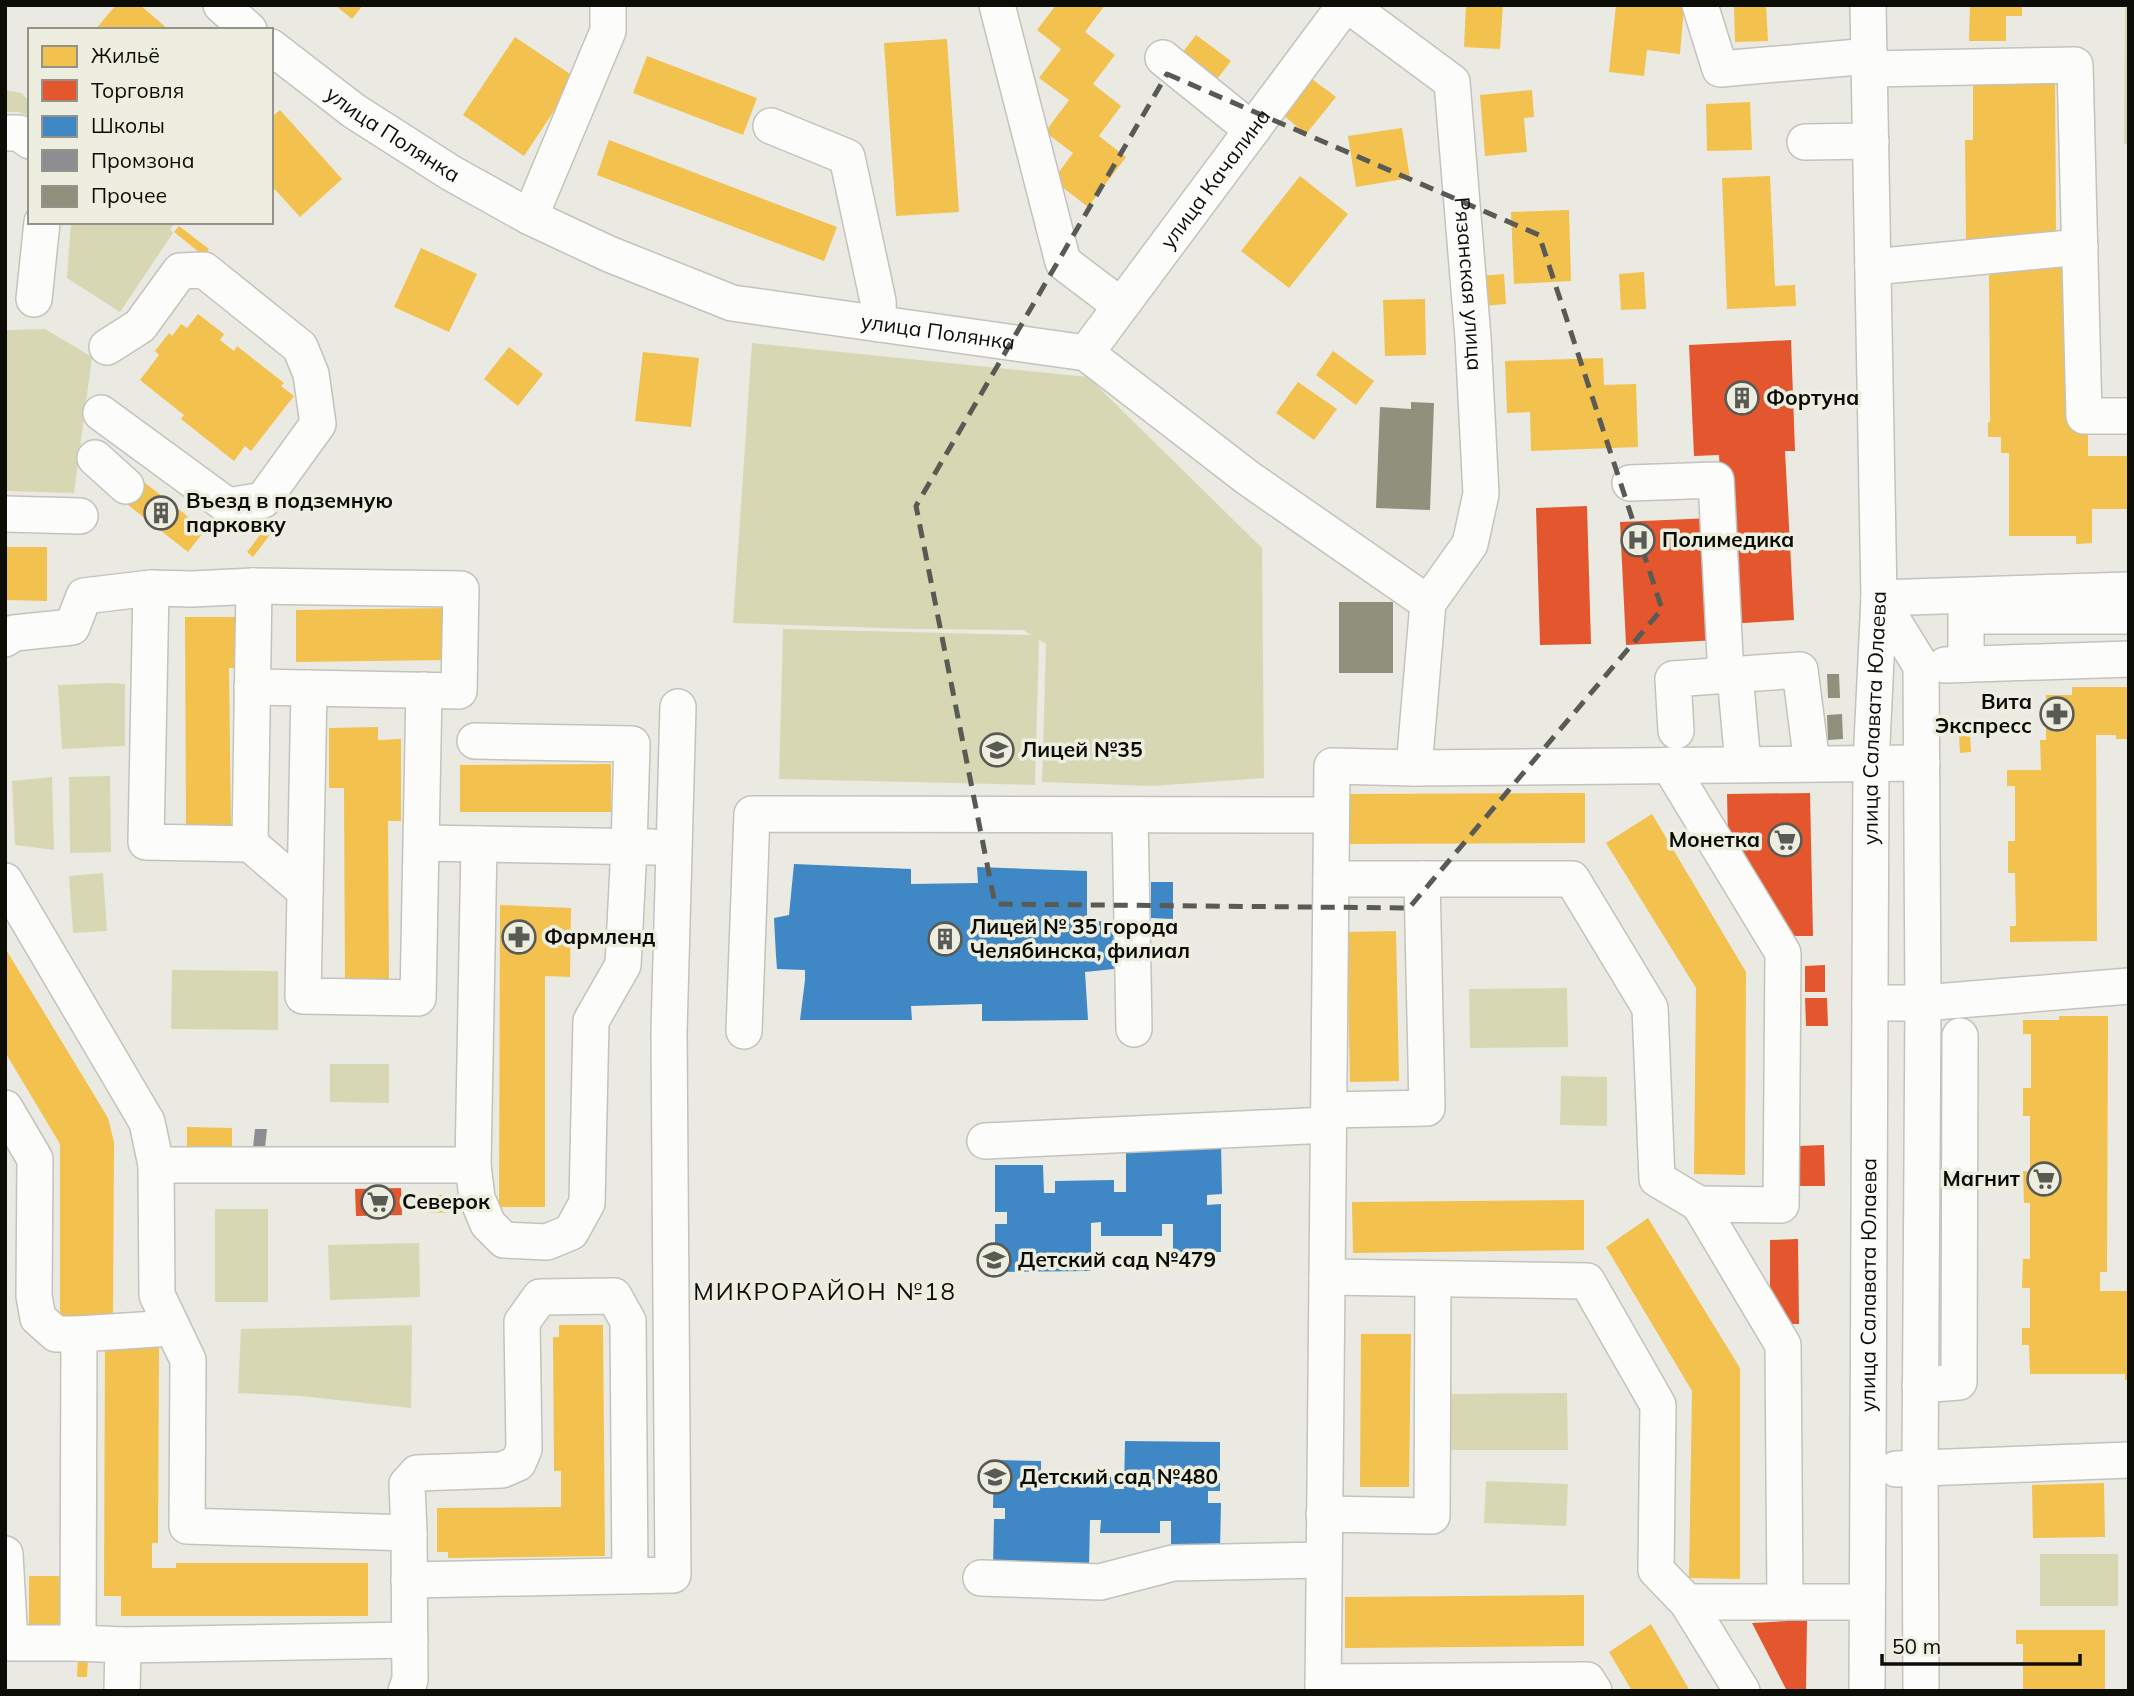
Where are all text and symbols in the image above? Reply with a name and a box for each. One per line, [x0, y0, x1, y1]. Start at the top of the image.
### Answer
legend [28, 28, 273, 224]
text: Жильё [91, 42, 160, 68]
text: Торговля [91, 77, 184, 103]
street label: улица Полянка [321, 80, 465, 187]
street label: улица Качалина [1154, 103, 1275, 254]
text: Школы [91, 112, 165, 138]
text: Промзона [91, 147, 194, 173]
text: Прочее [91, 182, 167, 208]
street label: Рязанская улица [1449, 196, 1489, 371]
street label: улица Полянка [859, 307, 1017, 355]
building icon: Фортуна [1723, 379, 1761, 417]
place label: Фортуна [1766, 384, 1859, 410]
place label: Въезд в подземную парковку [186, 487, 393, 537]
building icon: Въезд в подземную парковку [142, 494, 180, 532]
hospital icon: Полимедика [1619, 521, 1657, 559]
place label: Полимедика [1662, 526, 1794, 552]
street label: улица Салавата Юлаева [1857, 591, 1891, 845]
place label: Вита Экспресс [1935, 688, 2032, 738]
pharmacy icon: Вита Экспресс [2038, 695, 2076, 733]
school or university icon: Лицей №35 [978, 731, 1016, 769]
place label: Лицей №35 [1021, 736, 1143, 762]
supermarket icon: Монетка [1766, 821, 1804, 859]
place label: Монетка [1669, 826, 1760, 852]
place label: Лицей № 35 города Челябинска, филиал [970, 913, 1190, 963]
pharmacy icon: Фармленд [500, 918, 538, 956]
building icon: Лицей № 35 города Челябинска, филиал [926, 920, 964, 958]
place label: Фармленд [544, 923, 655, 949]
street label: улица Салавата Юлаева [1854, 1158, 1881, 1412]
supermarket icon: Магнит [2025, 1160, 2063, 1198]
place label: Магнит [1943, 1165, 2021, 1191]
supermarket icon: Северок [359, 1183, 397, 1221]
place label: Северок [402, 1188, 491, 1214]
school or university icon: Детский сад №479 [975, 1241, 1013, 1279]
place label: Детский сад №479 [1018, 1246, 1216, 1272]
district label: МИКРОРАЙОН №18 [693, 1276, 957, 1306]
school or university icon: Детский сад №480 [976, 1458, 1014, 1496]
place label: Детский сад №480 [1020, 1463, 1218, 1489]
scale bar [1882, 1622, 2080, 1666]
text: 50 m [1892, 1633, 1941, 1659]

